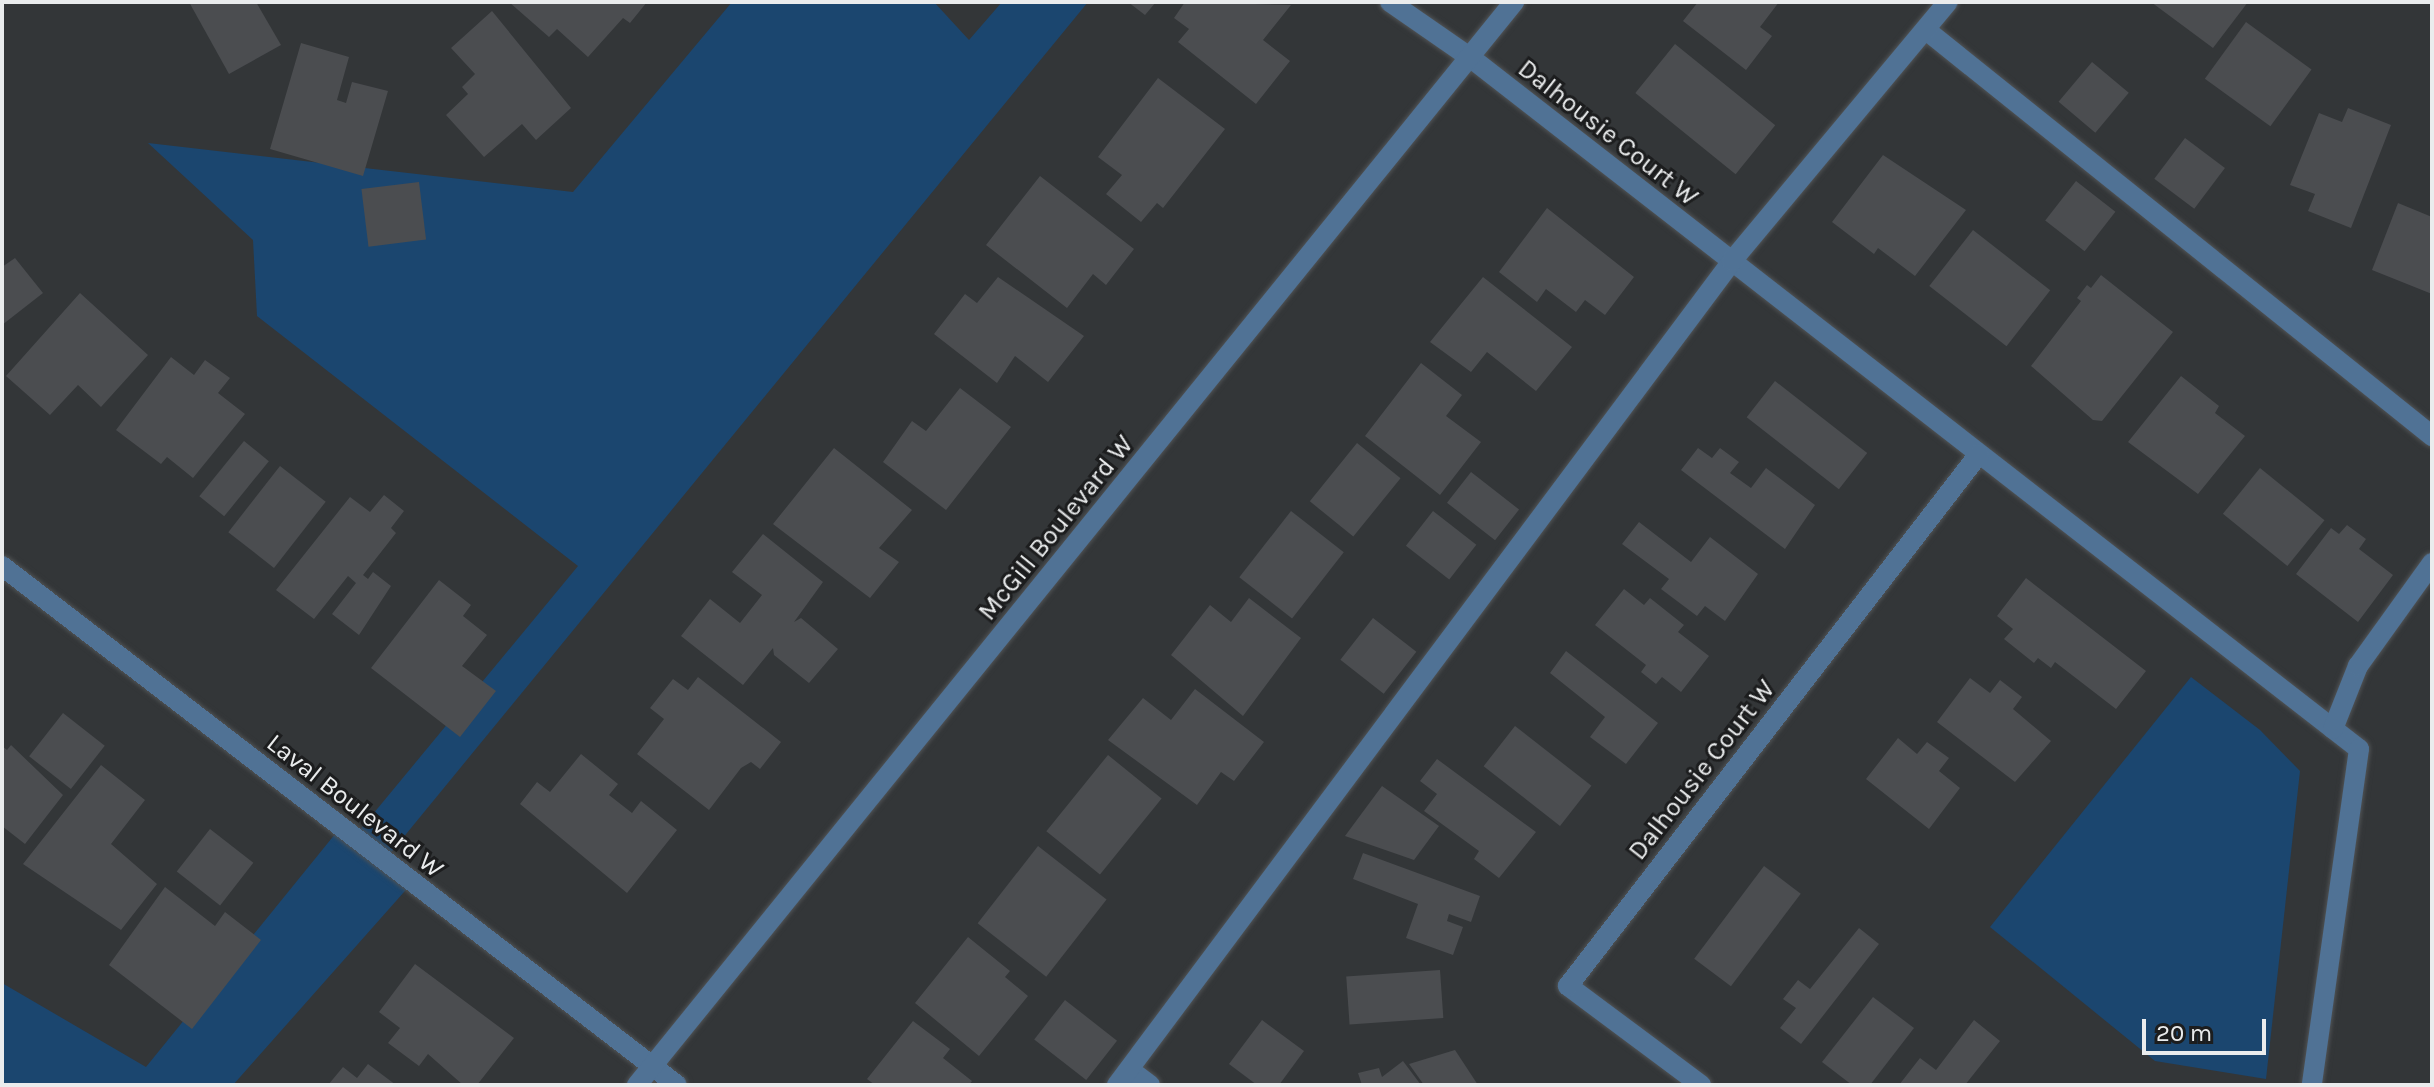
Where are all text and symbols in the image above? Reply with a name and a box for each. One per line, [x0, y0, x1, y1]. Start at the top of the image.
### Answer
street label: Dalhousie Court W [1512, 53, 1704, 213]
street label: McGill Boulevard W [972, 429, 1140, 627]
street label: Dalhousie Court W [1622, 674, 1782, 866]
street label: Laval Boulevard W [260, 727, 450, 885]
scale bar [2146, 1003, 2270, 1053]
text: 20 m [2156, 1019, 2212, 1047]

